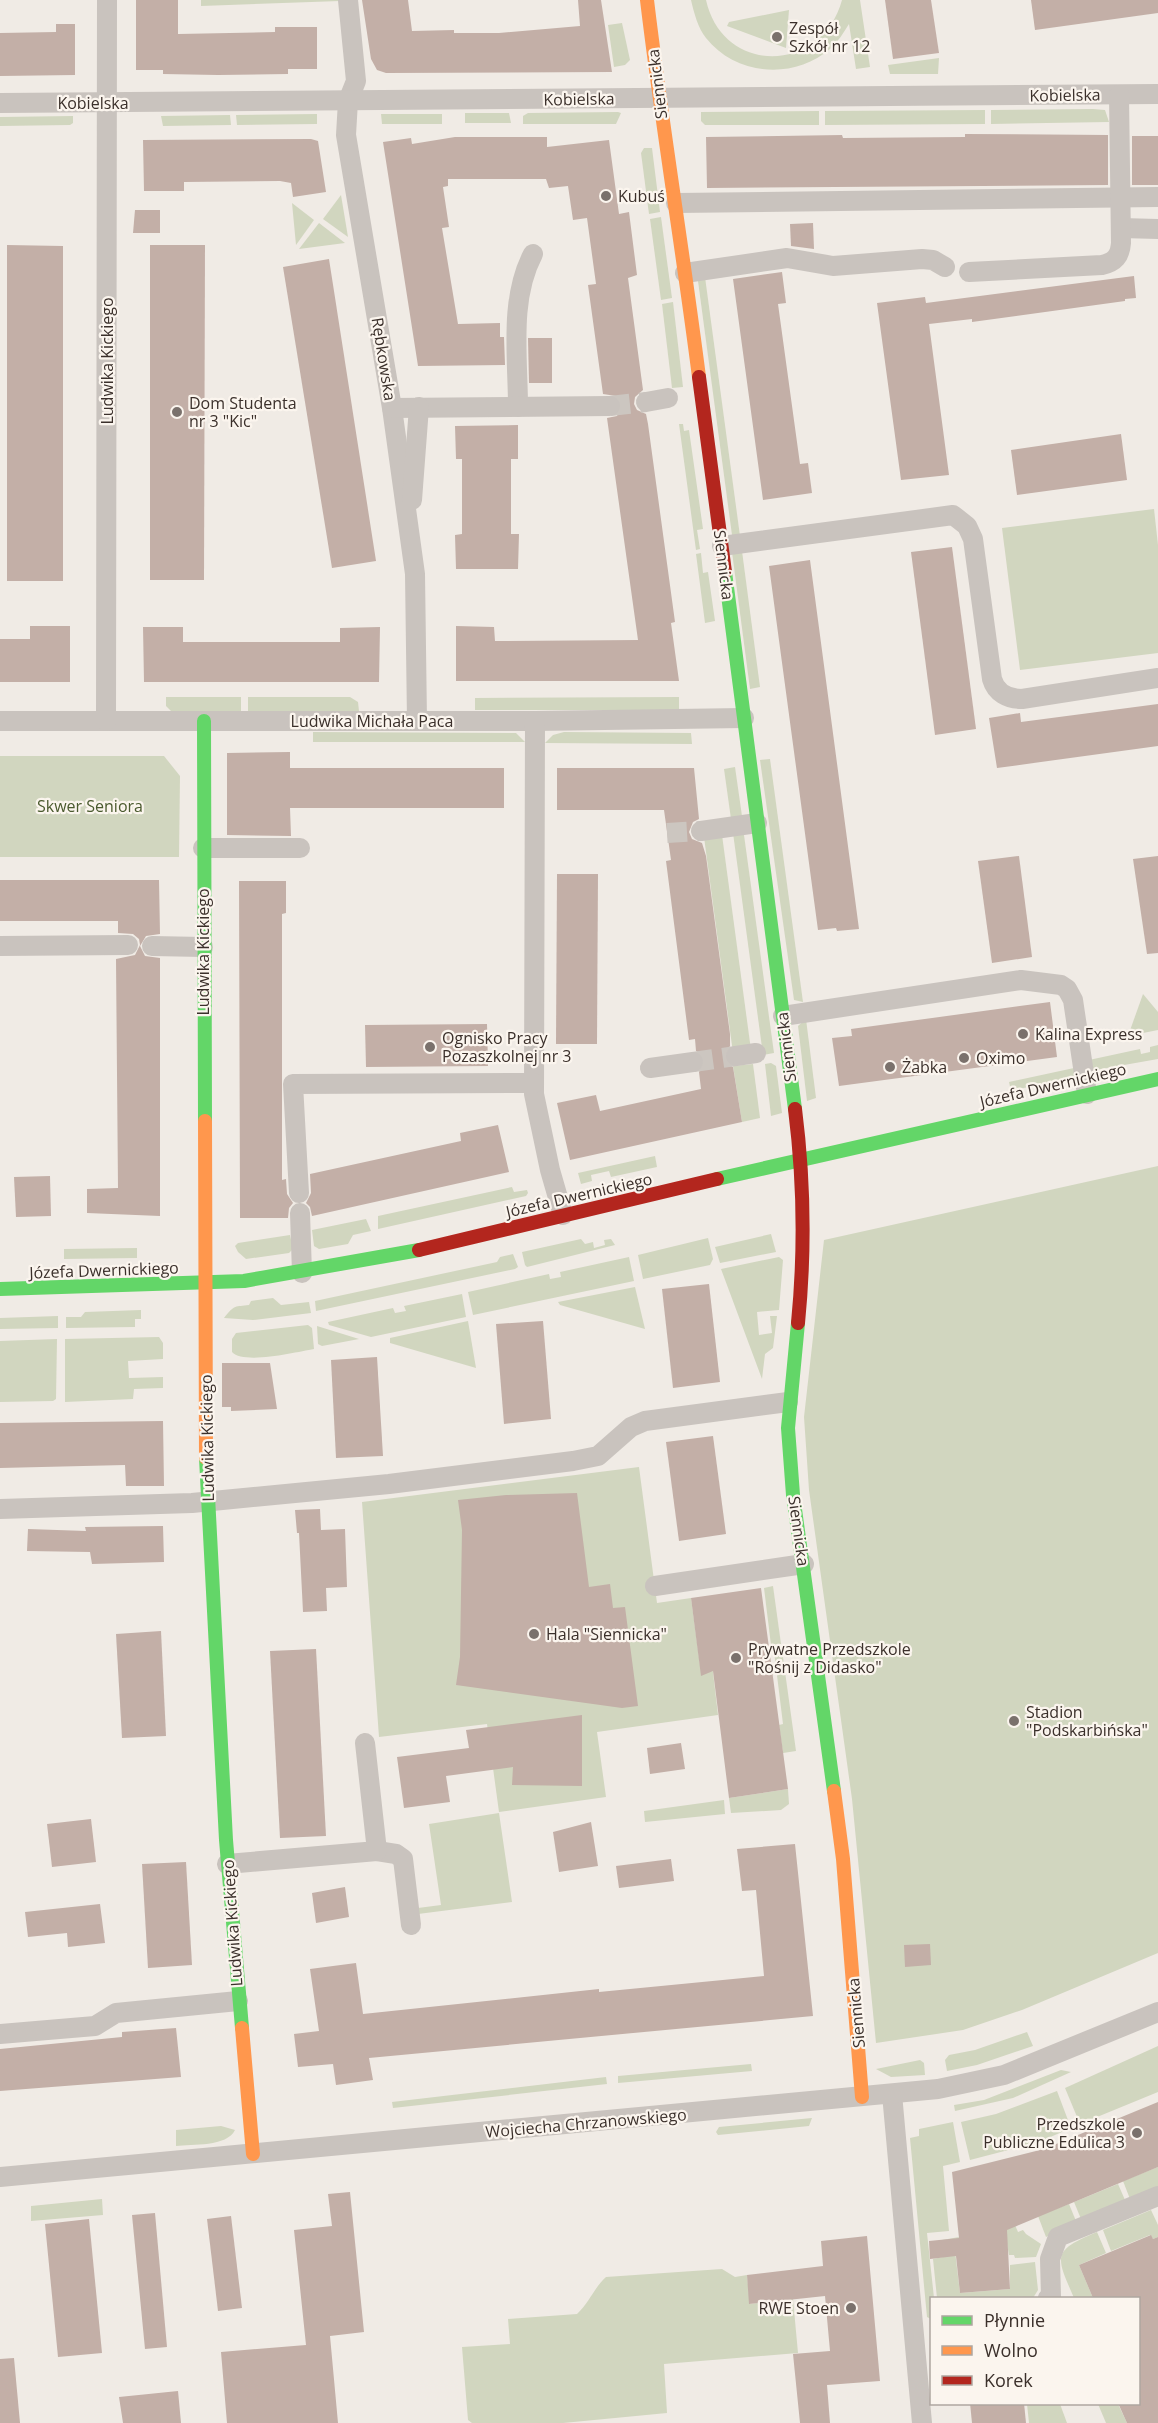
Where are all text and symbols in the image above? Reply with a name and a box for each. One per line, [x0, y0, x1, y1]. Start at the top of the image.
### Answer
place label: Zespół Szkół nr 12 [789, 17, 870, 57]
marker: Zespół Szkół nr 12 [770, 30, 784, 44]
street label: Siennicka [642, 48, 672, 120]
street label: Kobielska [1029, 83, 1101, 107]
street label: Kobielska [543, 87, 615, 111]
street label: Kobielska [57, 92, 129, 114]
place label: Kubuś [618, 185, 665, 207]
marker: Kubuś [599, 189, 613, 203]
street label: Ludwika Kickiego [96, 297, 118, 425]
street label: Rębkowska [367, 316, 401, 402]
place label: Dom Studenta nr 3 "Kic" [189, 392, 297, 432]
marker: Dom Studenta nr 3 "Kic" [170, 405, 184, 419]
street label: Siennicka [709, 529, 739, 601]
street label: Ludwika Michała Paca [291, 710, 453, 732]
park label: Skwer Seniora [37, 795, 143, 817]
street label: Ludwika Kickiego [192, 888, 214, 1016]
street label: Siennicka [771, 1011, 801, 1083]
place label: Kalina Express [1035, 1023, 1142, 1045]
place label: Ognisko Pracy Pozaszkolnej nr 3 [442, 1027, 571, 1067]
marker: Kalina Express [1016, 1027, 1030, 1041]
marker: Ognisko Pracy Pozaszkolnej nr 3 [423, 1040, 437, 1054]
place label: Oximo [976, 1047, 1025, 1069]
marker: Oximo [957, 1051, 971, 1065]
place label: Żabka [902, 1056, 947, 1078]
street label: Józefa Dwernickiego [976, 1057, 1128, 1113]
marker: Żabka [883, 1060, 897, 1074]
street label: Józefa Dwernickiego [502, 1167, 654, 1223]
street label: Józefa Dwernickiego [27, 1256, 179, 1284]
street label: Ludwika Kickiego [195, 1374, 219, 1502]
street label: Siennicka [783, 1495, 815, 1567]
place label: Hala "Siennicka" [546, 1623, 667, 1645]
marker: Hala "Siennicka" [527, 1627, 541, 1641]
place label: Prywatne Przedszkole "Rośnij z Didasko" [748, 1638, 911, 1678]
marker: Prywatne Przedszkole "Rośnij z Didasko" [729, 1651, 743, 1665]
place label: Stadion "Podskarbińska" [1026, 1701, 1148, 1741]
marker: Stadion "Podskarbińska" [1007, 1714, 1021, 1728]
street label: Ludwika Kickiego [217, 1859, 247, 1987]
street label: Siennicka [842, 1977, 870, 2049]
street label: Wojciecha Chrzanowskiego [485, 2103, 687, 2143]
place label: Przedszkole Publiczne Edulica 3 [983, 2113, 1125, 2153]
marker: Przedszkole Publiczne Edulica 3 [1130, 2126, 1144, 2140]
place label: RWE Stoen [758, 2297, 839, 2319]
legend [930, 2297, 1140, 2405]
marker: RWE Stoen [844, 2301, 858, 2315]
text: Płynnie [984, 2308, 1045, 2332]
text: Wolno [984, 2338, 1038, 2362]
text: Korek [984, 2368, 1033, 2392]

